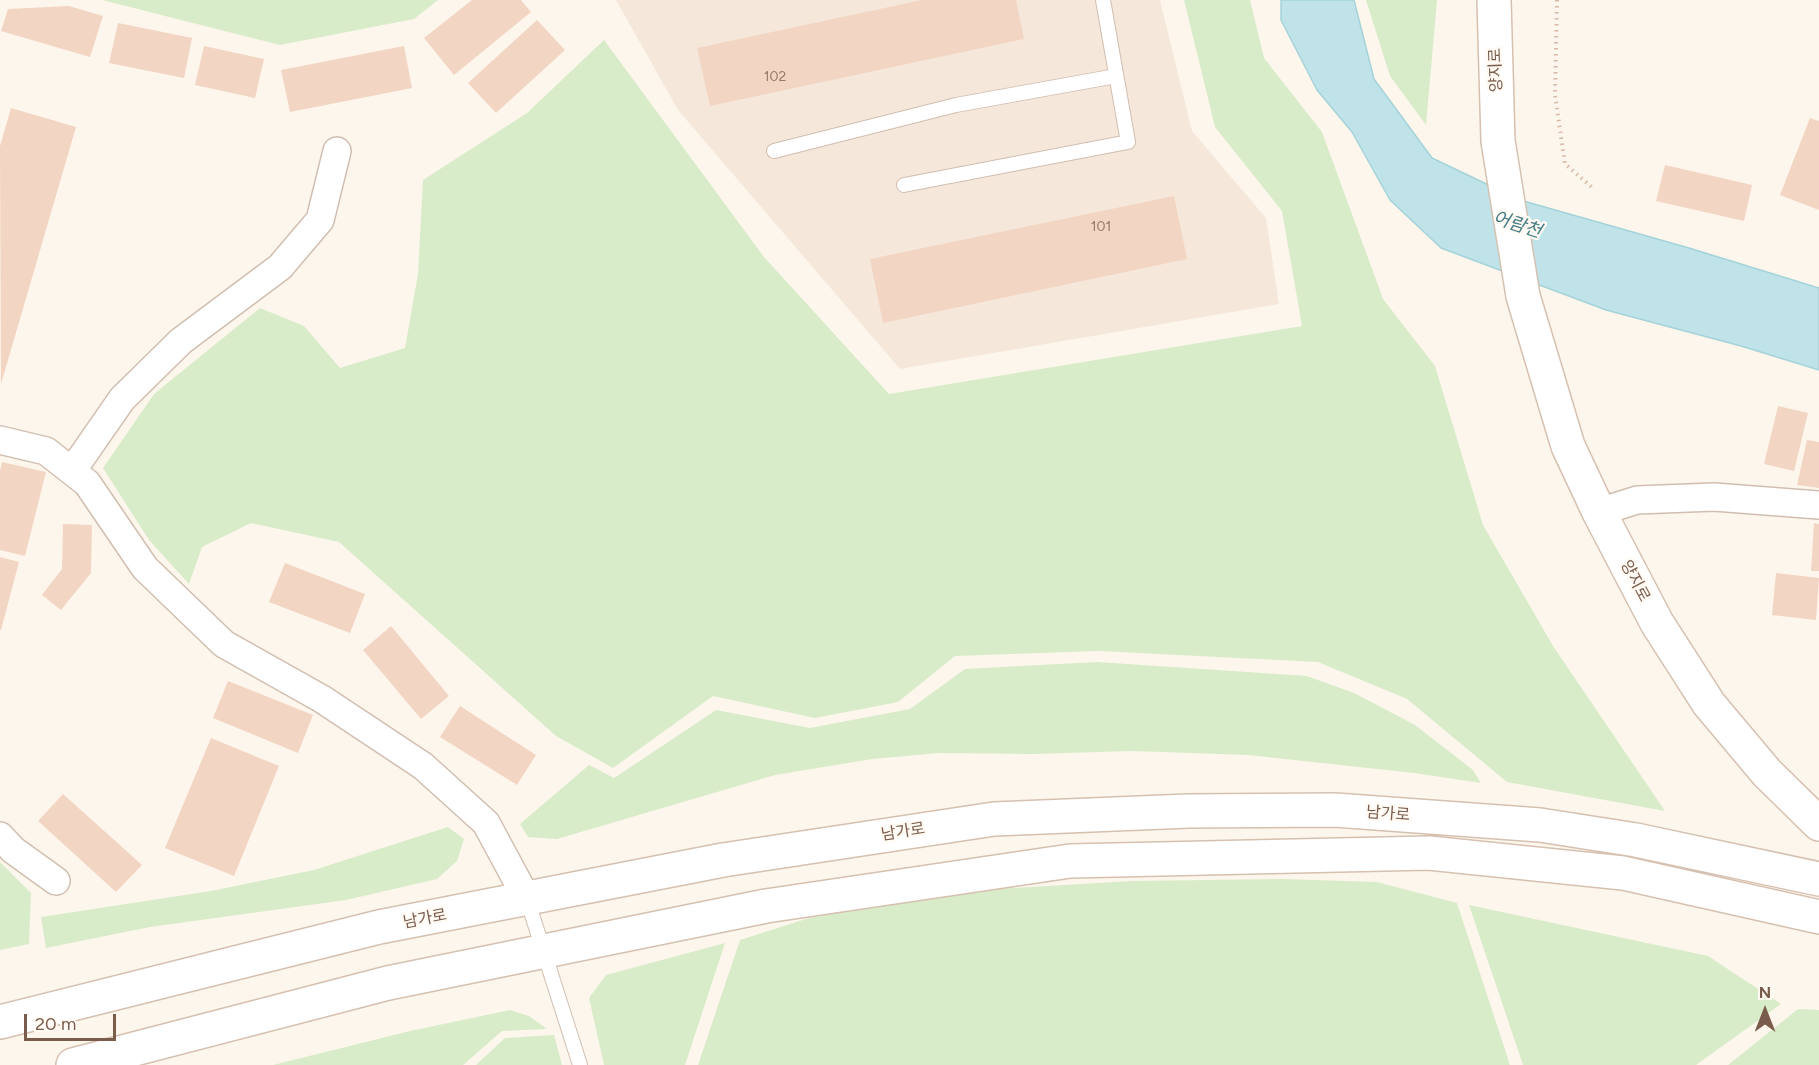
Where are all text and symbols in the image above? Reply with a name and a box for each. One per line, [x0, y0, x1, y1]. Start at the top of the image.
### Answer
street label: 양지로 [1486, 48, 1506, 92]
house number: 102 [764, 69, 786, 85]
water label: 어람천 [1490, 207, 1544, 243]
house number: 101 [1091, 219, 1111, 235]
street label: 양지로 [1616, 557, 1654, 605]
street label: 남가로 [1365, 803, 1411, 825]
street label: 남가로 [880, 819, 926, 845]
street label: 남가로 [401, 905, 449, 933]
north arrow [1735, 981, 1795, 1041]
text: N [1759, 983, 1771, 1002]
scale bar [27, 1002, 118, 1040]
text: 20 m [35, 1013, 76, 1035]

